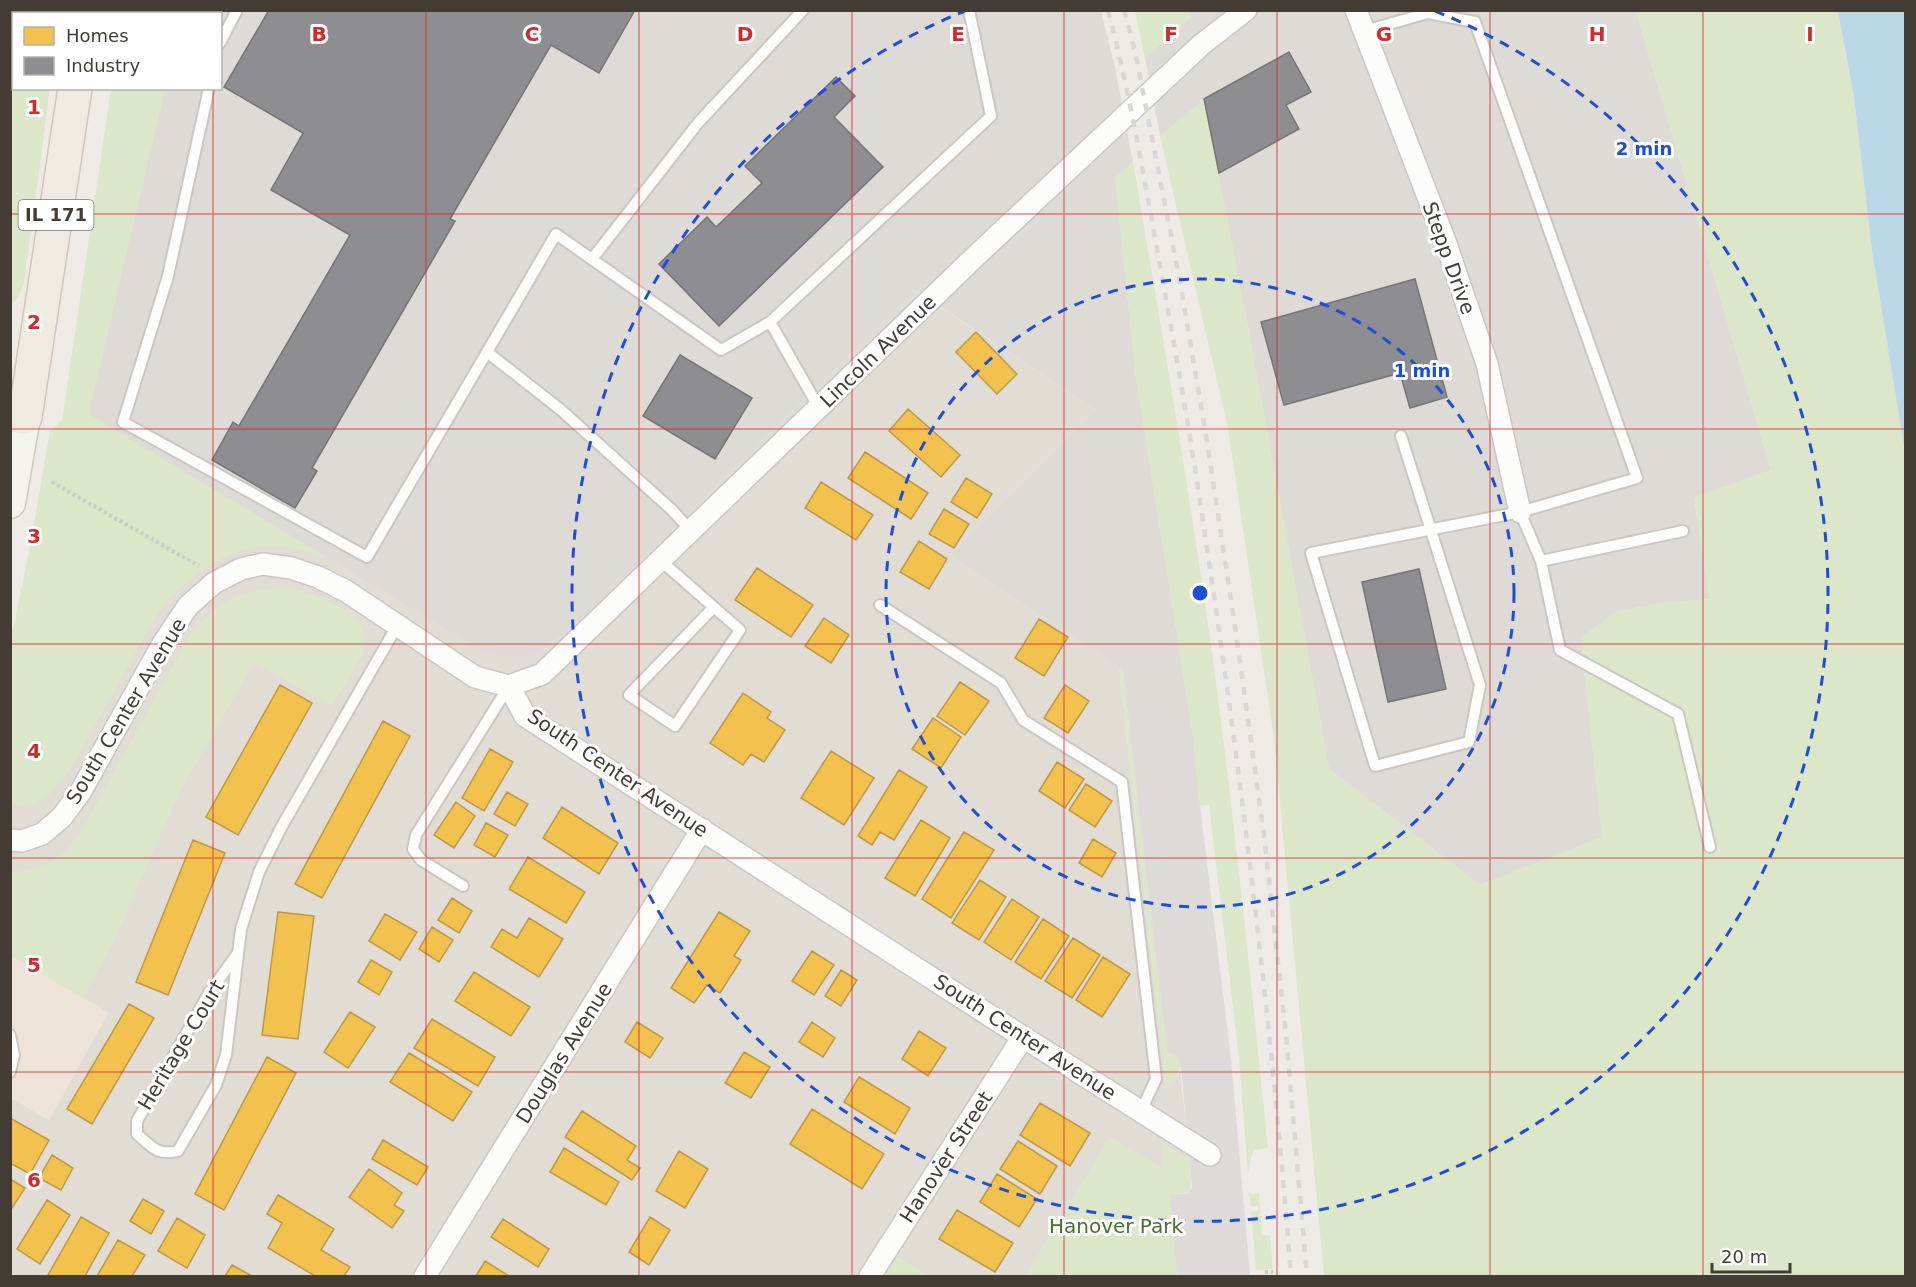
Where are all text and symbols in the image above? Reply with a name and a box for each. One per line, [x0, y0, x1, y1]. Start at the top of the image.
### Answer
legend [12, 12, 222, 90]
text: B [311, 22, 327, 46]
text: C [525, 22, 539, 46]
text: D [737, 22, 753, 46]
text: E [951, 22, 965, 46]
text: F [1164, 22, 1178, 46]
text: G [1376, 22, 1392, 46]
text: H [1589, 22, 1605, 46]
text: I [1806, 22, 1814, 46]
text: Homes [66, 25, 129, 46]
text: Industry [66, 55, 140, 76]
text: 1 [27, 95, 41, 119]
text: 2 min [1616, 138, 1672, 159]
street label: Stepp Drive [1418, 198, 1480, 318]
road number: IL 171 [19, 200, 94, 230]
street label: Lincoln Avenue [815, 290, 941, 412]
text: 2 [27, 310, 41, 334]
text: 1 min [1394, 360, 1450, 381]
text: 3 [27, 524, 41, 548]
centre of rings [1190, 583, 1210, 603]
street label: South Center Avenue [61, 614, 191, 808]
street label: South Center Avenue [523, 704, 713, 842]
text: 4 [27, 739, 41, 763]
text: 5 [27, 953, 41, 977]
street label: South Center Avenue [929, 969, 1121, 1105]
street label: Heritage Court [133, 975, 229, 1114]
street label: Douglas Avenue [511, 978, 617, 1128]
street label: Hanover Street [895, 1087, 997, 1227]
text: 6 [27, 1168, 41, 1192]
park label: Hanover Park [1049, 1214, 1183, 1238]
scale bar [1712, 1236, 1790, 1274]
text: 20 m [1721, 1246, 1767, 1267]

